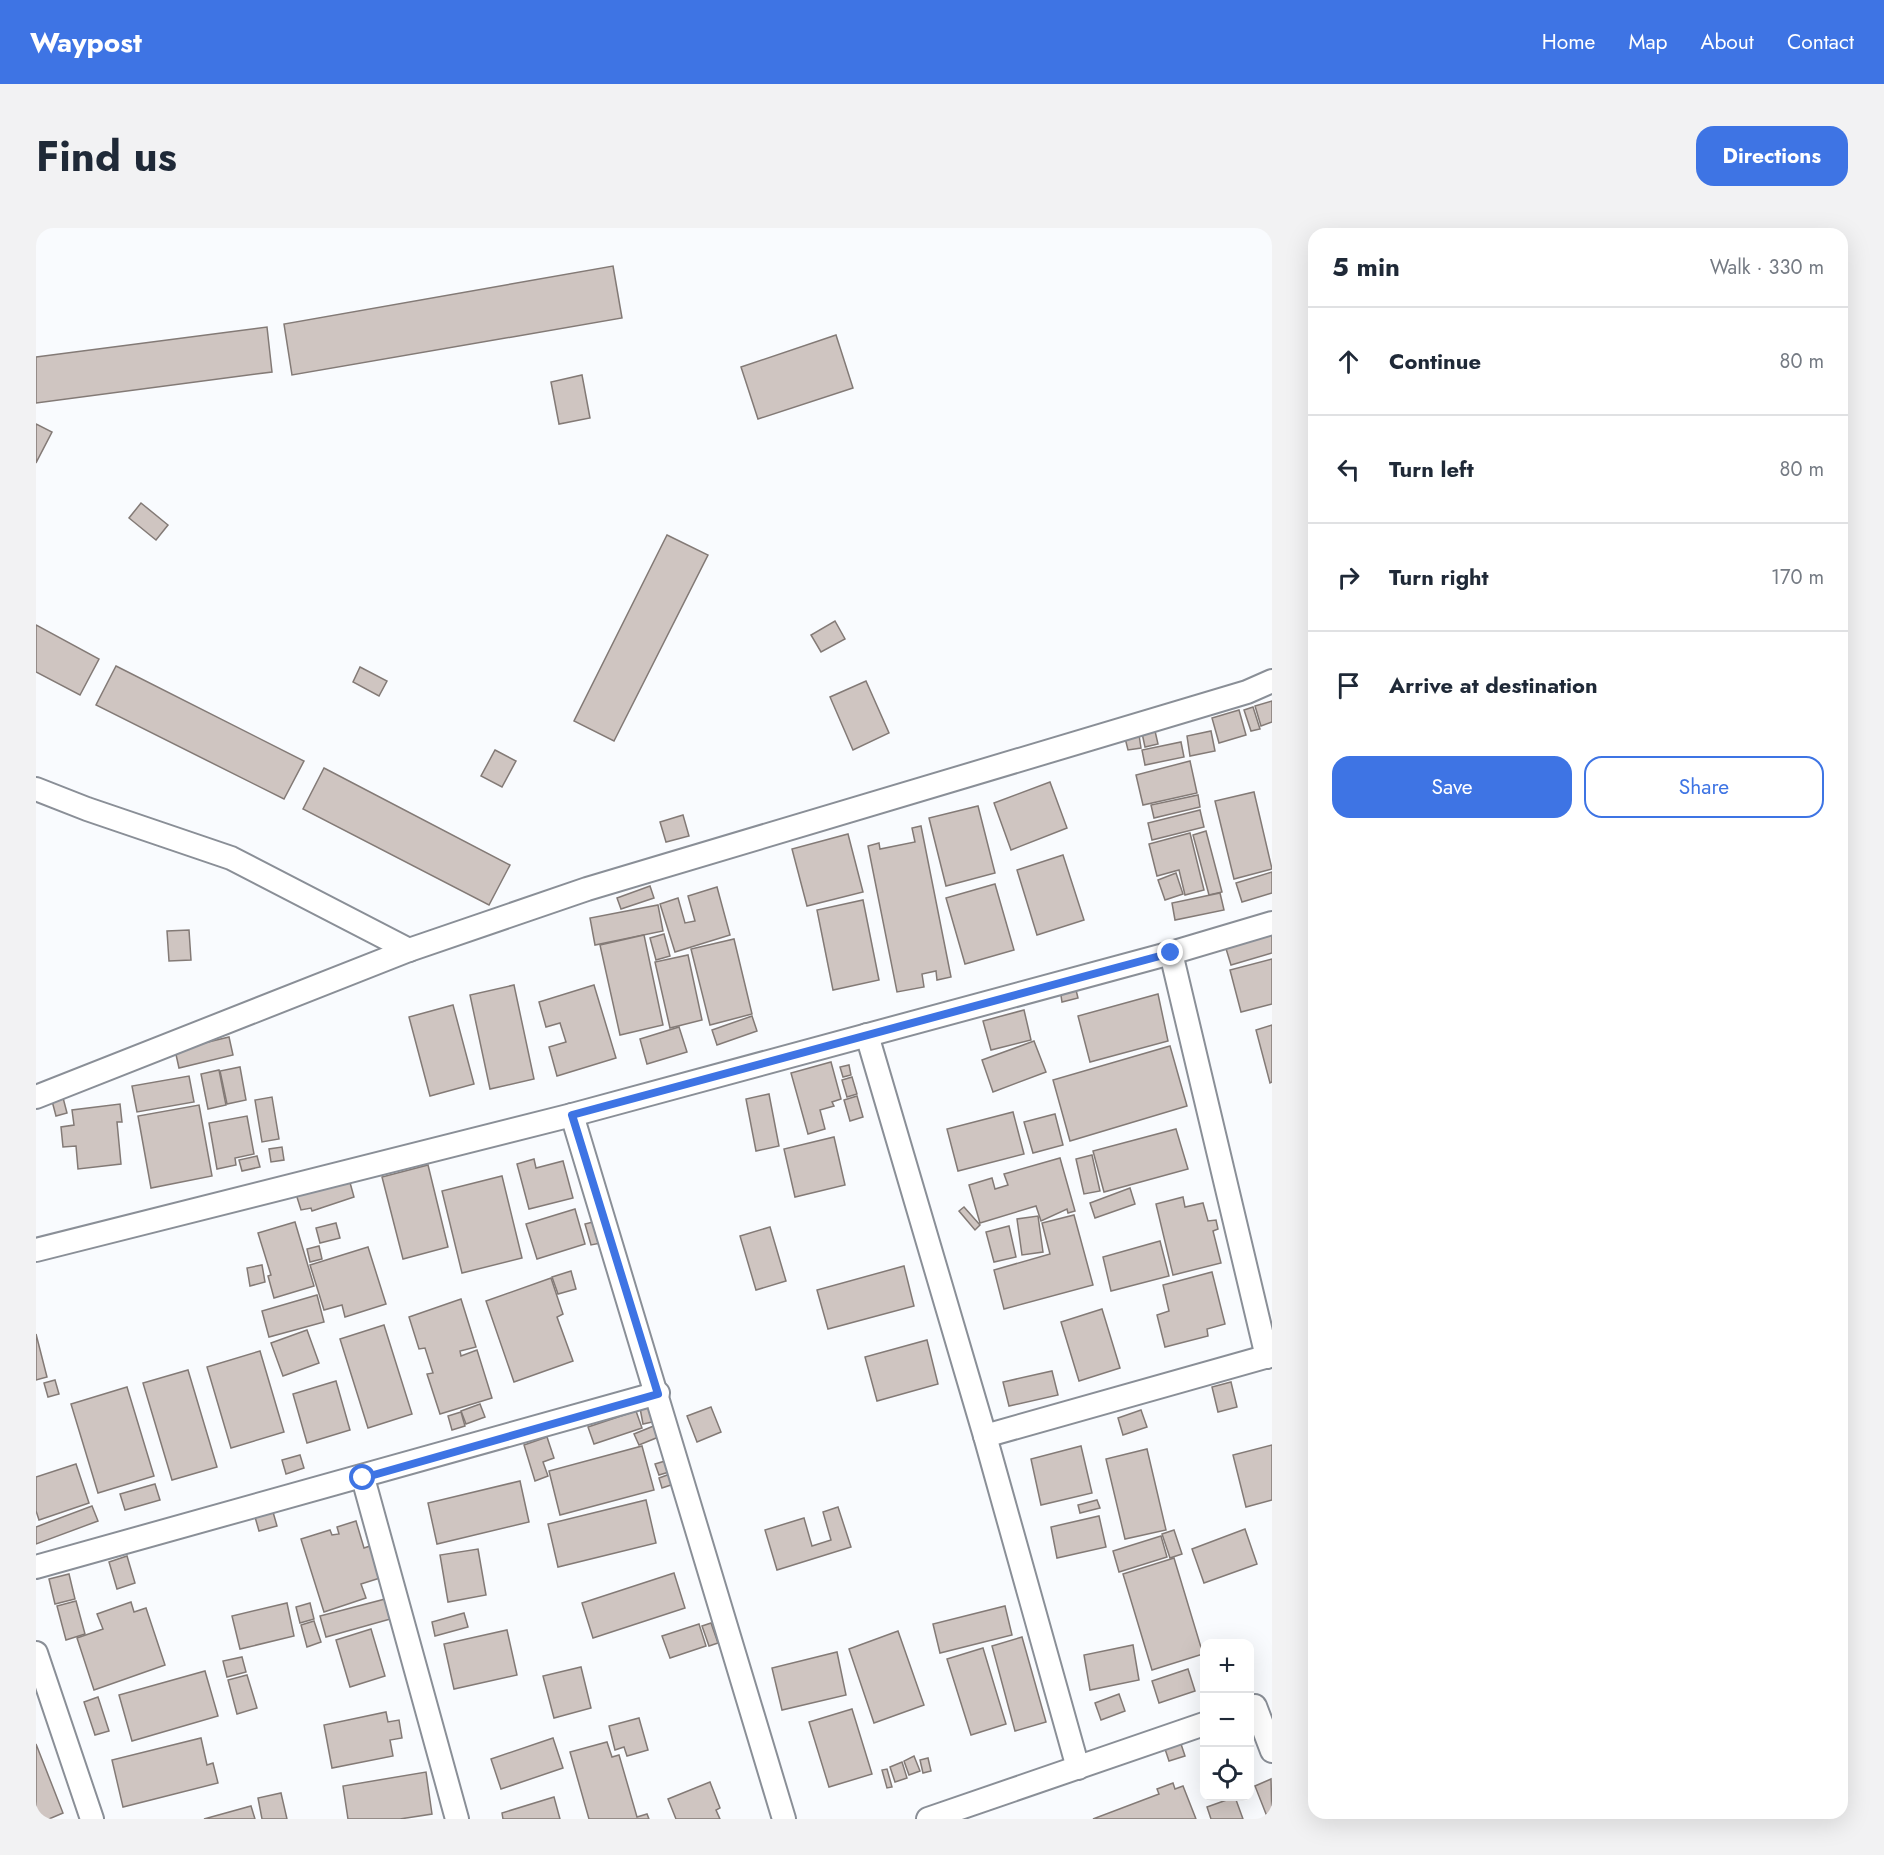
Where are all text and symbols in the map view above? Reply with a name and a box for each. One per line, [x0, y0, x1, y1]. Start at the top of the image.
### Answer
text: Waypost [30, 22, 142, 63]
text: Home [1542, 27, 1595, 57]
text: Map [1628, 27, 1668, 57]
text: About [1701, 27, 1754, 57]
text: Contact [1787, 27, 1854, 57]
text: Find us [36, 126, 177, 187]
button: Directions [1696, 126, 1848, 186]
text: 5 min [1332, 248, 1400, 286]
text: Walk · 330 m [1710, 253, 1824, 282]
icon: ahead [1332, 345, 1365, 378]
text: Continue [1389, 345, 1481, 377]
text: 80 m [1779, 347, 1824, 376]
icon: left [1332, 453, 1365, 486]
text: Turn left [1389, 453, 1474, 485]
text: 80 m [1779, 455, 1824, 484]
icon: right [1332, 561, 1365, 594]
text: Turn right [1389, 561, 1489, 593]
text: 170 m [1771, 563, 1824, 592]
icon: arrive [1332, 669, 1365, 702]
text: Arrive at destination [1389, 669, 1598, 701]
button: Save [1332, 756, 1572, 818]
button: Share [1584, 756, 1824, 818]
route end [1157, 939, 1183, 965]
route start [349, 1464, 375, 1490]
map controls [1200, 1639, 1254, 1801]
button: + [1200, 1639, 1254, 1693]
button: − [1200, 1693, 1254, 1747]
button: locate [1200, 1747, 1254, 1801]

